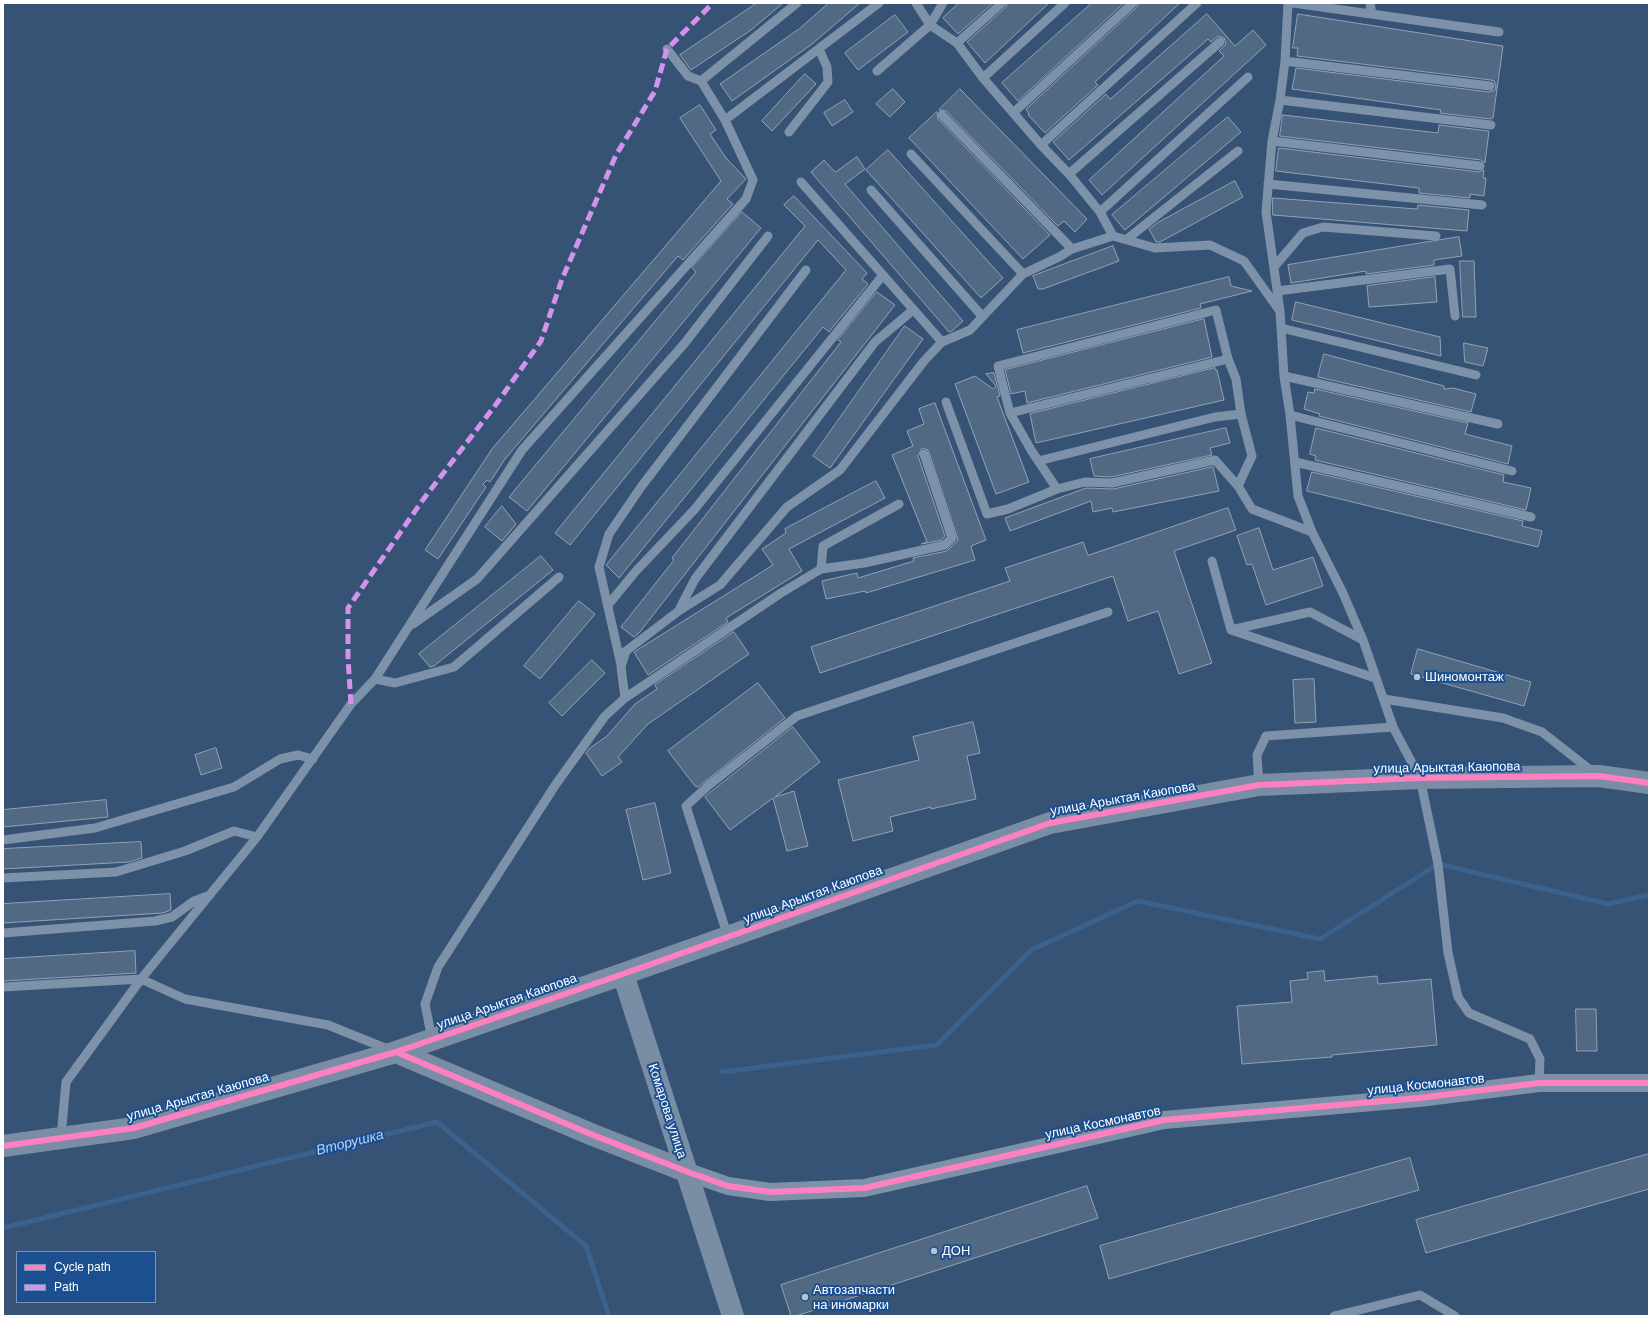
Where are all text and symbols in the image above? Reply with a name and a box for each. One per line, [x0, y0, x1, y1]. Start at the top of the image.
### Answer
place label: Шиномонтаж [1425, 669, 1504, 685]
marker: Шиномонтаж [1412, 672, 1422, 682]
street label: улица Арыктая Каюпова [1373, 759, 1521, 777]
street label: улица Арыктая Каюпова [1049, 779, 1197, 819]
street label: улица Арыктая Каюпова [741, 863, 885, 927]
street label: улица Арыктая Каюпова [435, 971, 579, 1033]
street label: Комарова улица [644, 1062, 690, 1160]
street label: улица Арыктая Каюпова [125, 1069, 271, 1125]
street label: улица Космонавтов [1367, 1071, 1485, 1099]
street label: улица Космонавтов [1044, 1103, 1162, 1143]
water label: Вторушка [315, 1127, 385, 1159]
place label: ДОН [942, 1243, 970, 1259]
marker: ДОН [929, 1246, 939, 1256]
legend [16, 1251, 156, 1303]
text: Cycle path [54, 1260, 111, 1274]
text: Path [54, 1280, 79, 1294]
place label: Автозапчасти на иномарки [813, 1282, 895, 1313]
marker: Автозапчасти на иномарки [800, 1292, 810, 1302]

